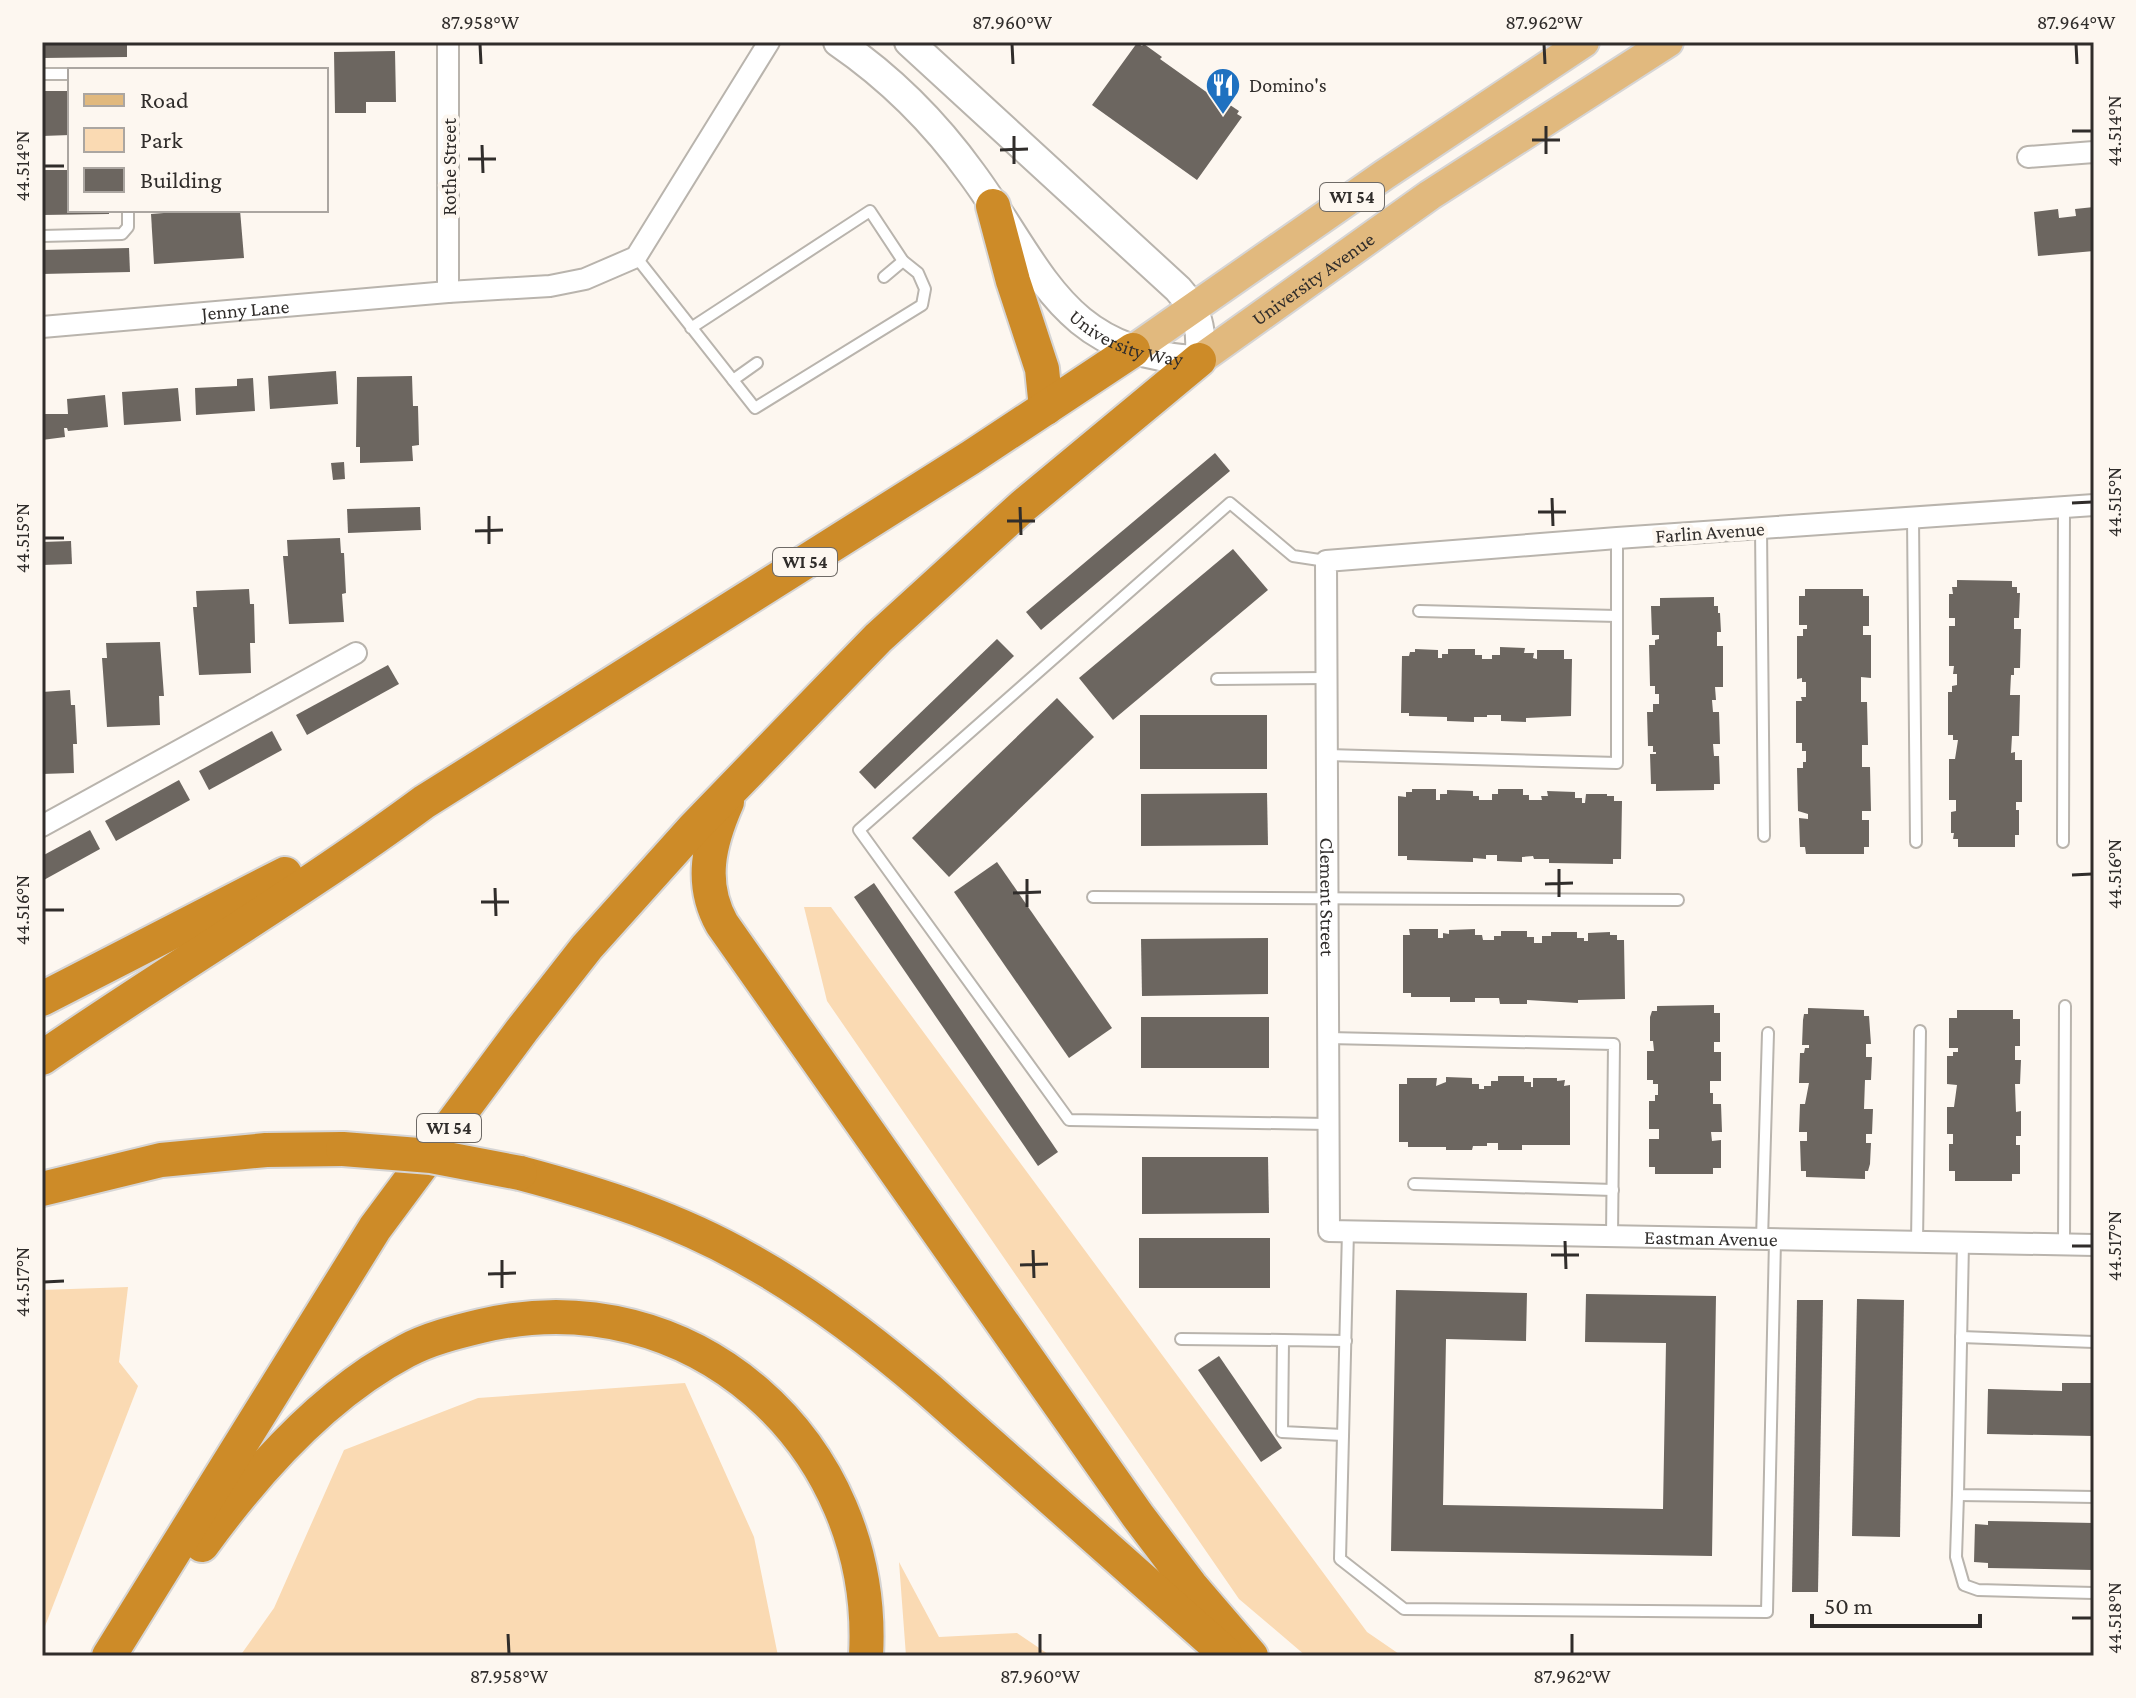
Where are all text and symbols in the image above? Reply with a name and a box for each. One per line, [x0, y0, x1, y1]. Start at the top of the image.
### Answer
text: 87.958°W [441, 11, 520, 33]
text: 87.960°W [972, 11, 1053, 33]
text: 87.962°W [1505, 11, 1583, 33]
text: 87.964°W [2037, 11, 2116, 33]
restaurant icon: Domino's [1204, 66, 1242, 116]
legend [68, 68, 328, 212]
place label: Domino's [1249, 74, 1327, 96]
text: Road [140, 86, 189, 113]
text: 44.514°N [2103, 95, 2125, 167]
street label: Rothe Street [438, 118, 460, 216]
text: Park [140, 126, 183, 153]
text: 44.514°N [11, 130, 33, 202]
text: Building [140, 166, 222, 193]
road number: WI 54 [1320, 183, 1384, 211]
street label: University Avenue [1247, 227, 1379, 330]
street label: Jenny Lane [199, 295, 290, 325]
street label: University Way [1065, 305, 1185, 371]
text: 44.515°N [2103, 467, 2125, 537]
text: 44.515°N [11, 503, 33, 573]
street label: Farlin Avenue [1655, 517, 1766, 547]
road number: WI 54 [773, 548, 837, 576]
street label: Clement Street [1316, 838, 1339, 957]
text: 44.516°N [2103, 839, 2125, 909]
text: 44.516°N [11, 875, 33, 945]
road number: WI 54 [417, 1114, 481, 1142]
text: 44.517°N [2103, 1211, 2125, 1281]
street label: Eastman Avenue [1644, 1226, 1778, 1250]
text: 44.517°N [11, 1247, 33, 1317]
scale bar [1812, 1578, 1980, 1628]
text: 44.518°N [2103, 1582, 2125, 1654]
text: 50 m [1824, 1592, 1873, 1619]
text: 87.958°W [470, 1665, 549, 1687]
text: 87.960°W [1000, 1665, 1081, 1687]
text: 87.962°W [1533, 1665, 1611, 1687]

